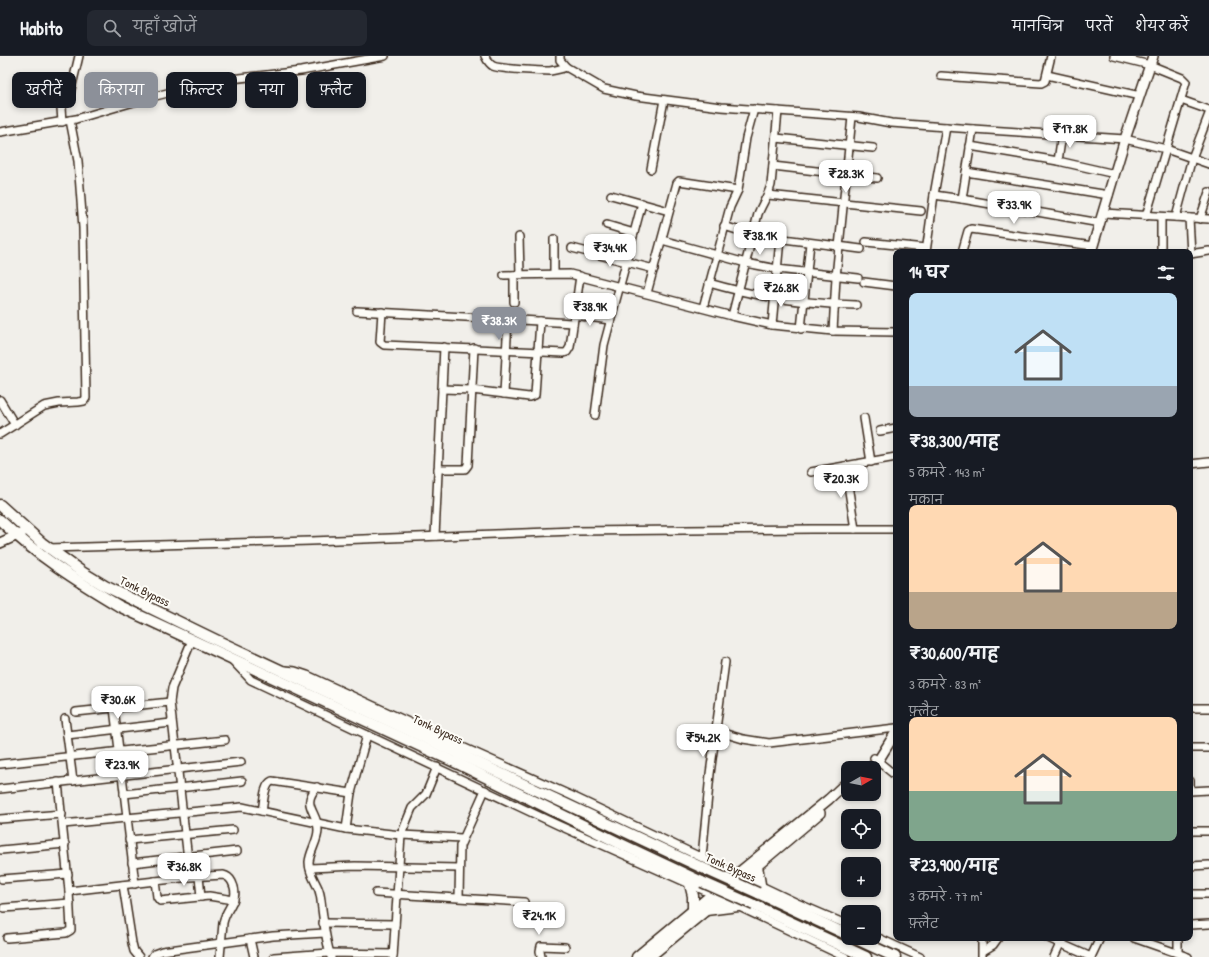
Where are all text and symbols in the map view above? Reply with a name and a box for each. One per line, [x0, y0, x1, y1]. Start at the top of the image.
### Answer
search box [87, 10, 367, 46]
text: Habito [20, 15, 63, 41]
text: यहाँ खोजें [133, 16, 197, 37]
text: मानचित्र [1012, 16, 1063, 35]
text: परतें [1085, 16, 1113, 35]
text: शेयर करें [1135, 16, 1189, 35]
icon: search [101, 17, 123, 39]
chip: खरीदें [12, 72, 76, 108]
chip: किराया [84, 72, 158, 108]
chip: फ़िल्टर [166, 72, 237, 108]
chip: नया [245, 72, 298, 108]
chip: फ़्लैट [306, 72, 366, 108]
pin: ₹17.8K [1037, 115, 1103, 149]
text: ₹17.8K [1052, 119, 1088, 137]
pin: ₹28.3K [813, 160, 879, 194]
text: ₹28.3K [828, 164, 864, 182]
pin: ₹33.9K [981, 191, 1047, 225]
text: ₹33.9K [997, 195, 1031, 213]
pin: ₹38.1K [727, 222, 793, 256]
text: ₹38.1K [743, 226, 777, 244]
pin: ₹34.4K [577, 234, 643, 268]
text: ₹34.4K [593, 238, 627, 256]
text: 14 घर [909, 260, 948, 283]
icon: filters [1155, 262, 1177, 284]
pin: ₹26.8K [748, 274, 814, 308]
text: ₹26.8K [763, 278, 799, 296]
pin: ₹38.9K [557, 293, 623, 327]
text: ₹38.9K [573, 297, 607, 315]
pin: ₹38.3K [466, 307, 532, 341]
text: ₹38.3K [481, 311, 517, 329]
icon: home [1007, 319, 1079, 391]
text: ₹38,300/माह [909, 429, 999, 452]
text: 5 कमरे · 143 m² [909, 463, 985, 481]
pin: ₹20.3K [808, 465, 874, 499]
text: ₹20.3K [823, 469, 859, 487]
text: मकान [909, 490, 943, 508]
icon: home [1007, 531, 1079, 603]
street label: Tonk Bypass [117, 572, 173, 611]
text: ₹30,600/माह [909, 641, 998, 664]
text: 3 कमरे · 83 m² [909, 675, 981, 693]
pin: ₹30.6K [85, 686, 151, 720]
text: ₹30.6K [100, 690, 136, 708]
text: फ़्लैट [909, 702, 939, 720]
street label: Tonk Bypass [410, 710, 466, 748]
pin: ₹54.2K [670, 724, 736, 758]
text: ₹54.2K [686, 728, 720, 746]
icon: home [1007, 743, 1079, 815]
pin: ₹23.9K [89, 751, 155, 785]
text: ₹23.9K [104, 755, 140, 773]
north arrow [841, 761, 881, 801]
map controls [841, 761, 881, 945]
button: locate [841, 809, 881, 849]
street label: Tonk Bypass [703, 848, 759, 886]
pin: ₹36.8K [151, 853, 217, 887]
text: ₹23,900/माह [909, 853, 998, 876]
text: ₹36.8K [166, 857, 202, 875]
button: + [841, 857, 881, 897]
text: 3 कमरे · 77 m² [909, 887, 982, 905]
pin: ₹24.1K [506, 902, 572, 936]
button: − [841, 905, 881, 945]
text: ₹24.1K [522, 906, 556, 924]
text: फ़्लैट [909, 914, 939, 932]

